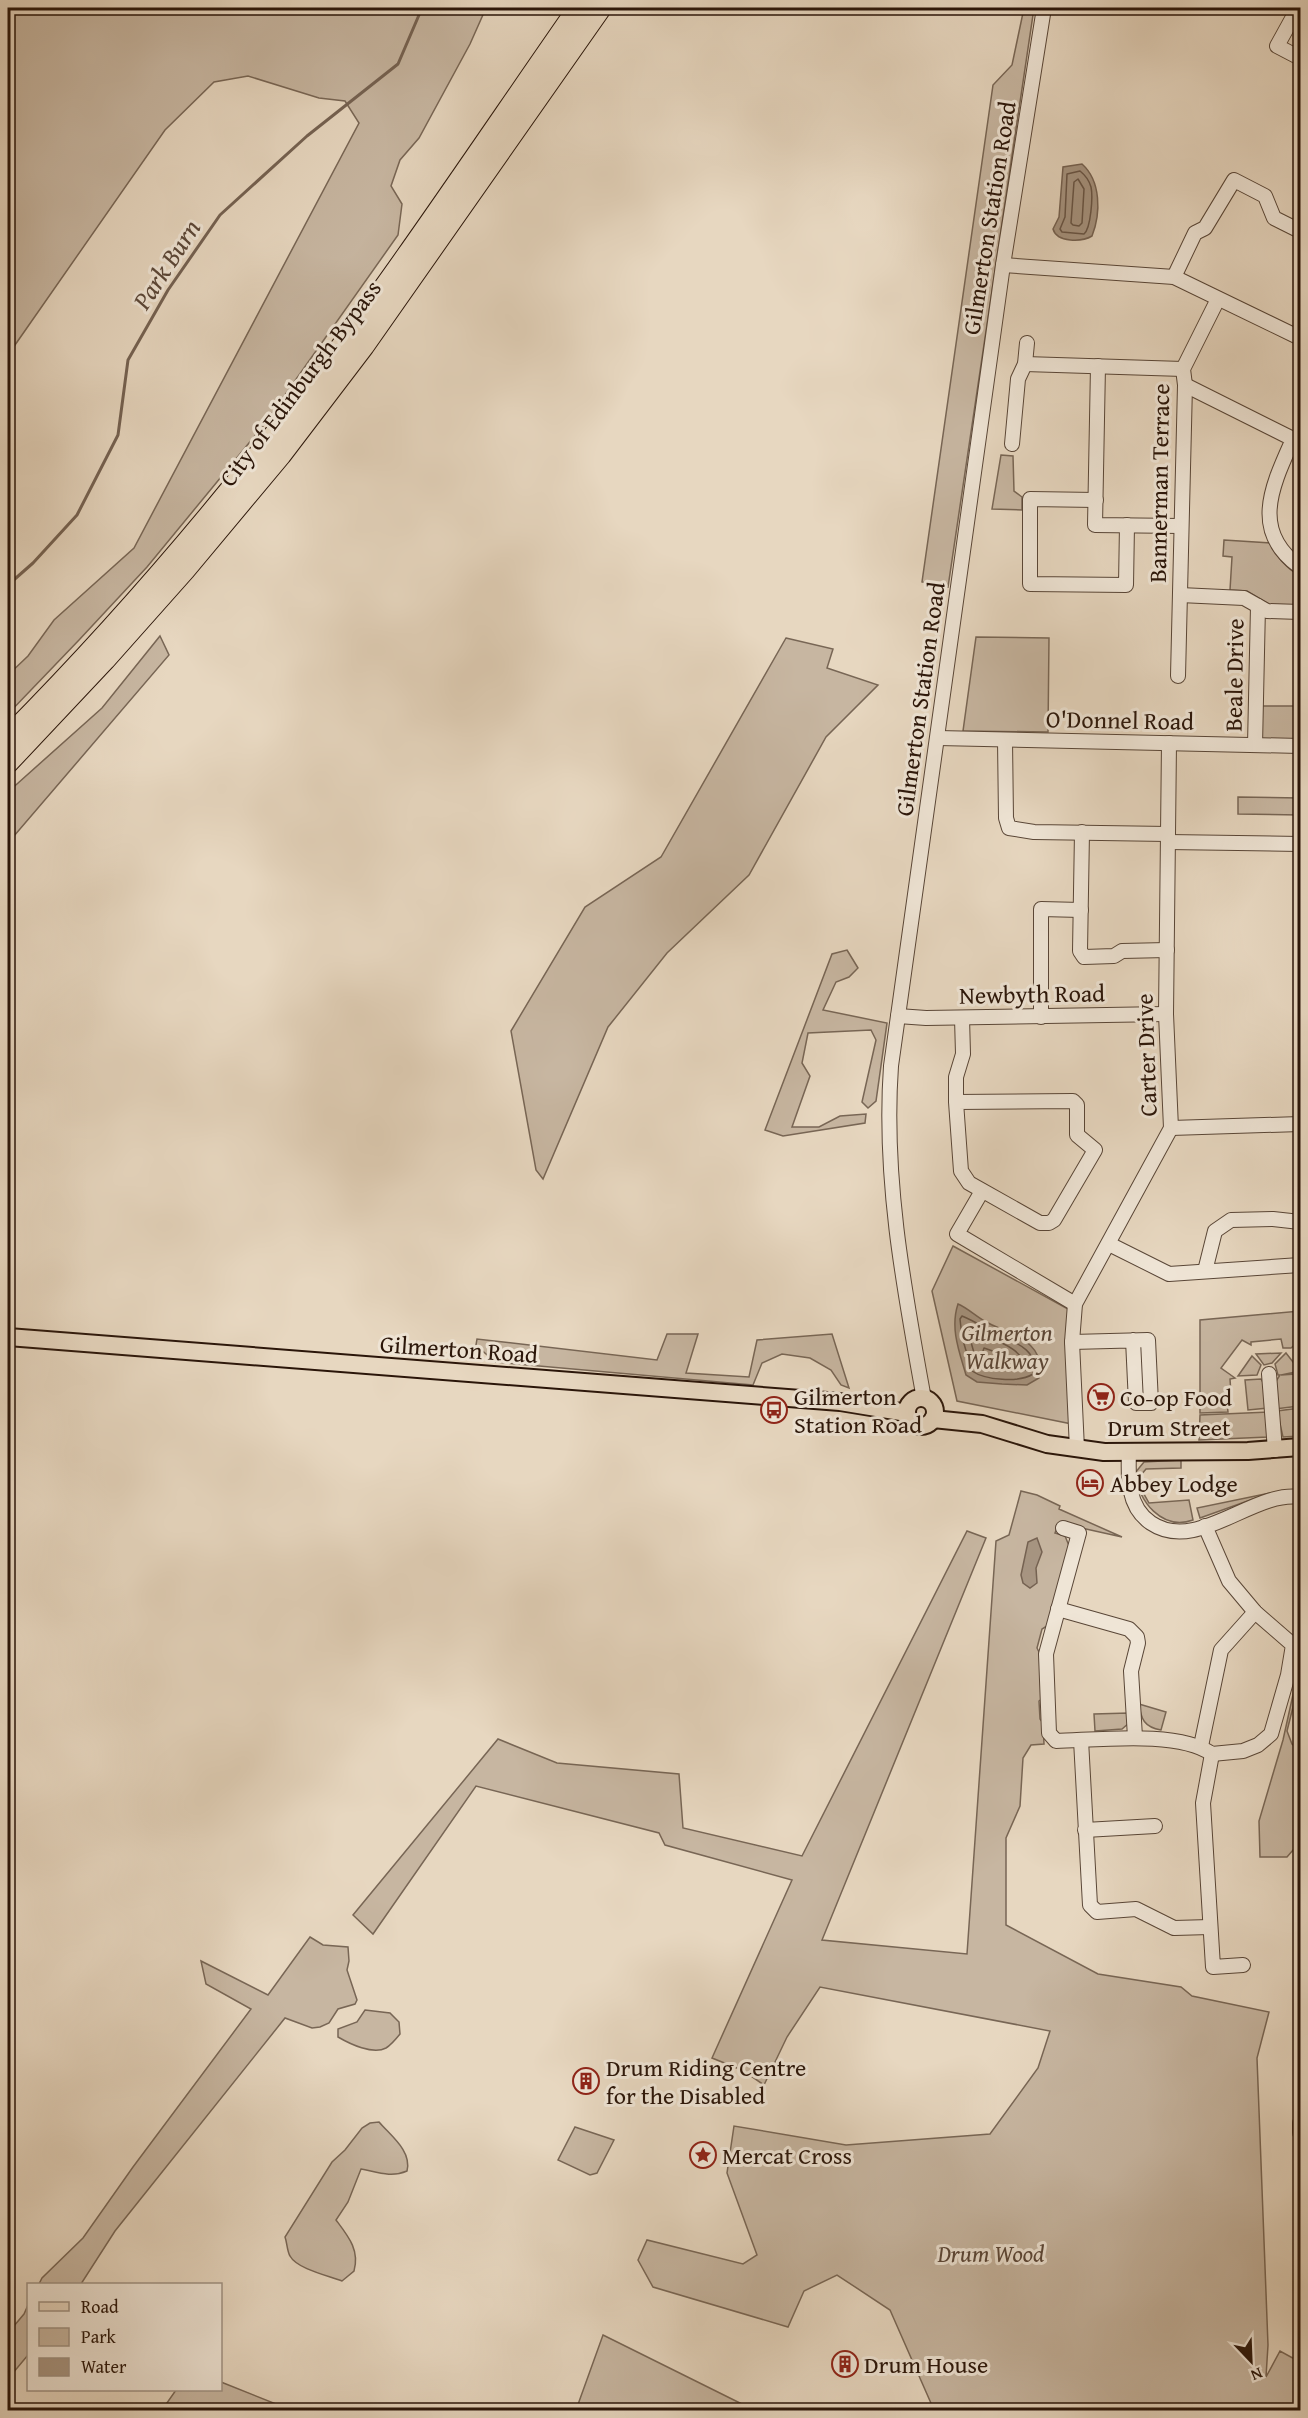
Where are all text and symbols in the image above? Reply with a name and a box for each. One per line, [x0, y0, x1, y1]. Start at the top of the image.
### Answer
street label: Gilmerton Station Road [953, 99, 1025, 337]
water label: Park Burn [122, 211, 210, 318]
street label: City of Edinburgh Bypass [211, 272, 389, 494]
street label: Bannerman Terrace [1140, 383, 1178, 583]
street label: Gilmerton Station Road [886, 580, 954, 818]
street label: Beale Drive [1216, 618, 1252, 732]
street label: O'Donnel Road [1046, 701, 1195, 739]
street label: Newbyth Road [959, 975, 1105, 1013]
street label: Carter Drive [1126, 993, 1166, 1117]
park label: Gilmerton Walkway [961, 1315, 1053, 1378]
street label: Gilmerton Road [379, 1326, 539, 1372]
place label: Gilmerton Station Road [794, 1379, 922, 1442]
place label: Co-op Food [1120, 1380, 1232, 1415]
supermarket icon: Co-op Food [1086, 1382, 1116, 1412]
bus stop icon: Gilmerton Station Road [759, 1395, 789, 1425]
street label: Drum Street [1107, 1410, 1231, 1445]
place label: Abbey Lodge [1110, 1466, 1238, 1501]
hotel icon: Abbey Lodge [1075, 1468, 1105, 1498]
place label: Drum Riding Centre for the Disabled [606, 2050, 806, 2113]
building icon: Drum Riding Centre for the Disabled [571, 2066, 601, 2096]
place label: Mercat Cross [722, 2138, 852, 2173]
place icon: Mercat Cross [688, 2140, 718, 2170]
park label: Drum Wood [936, 2236, 1045, 2271]
legend [27, 2283, 222, 2391]
text: Road [81, 2293, 119, 2320]
text: Park [81, 2323, 117, 2350]
north arrow [1221, 2331, 1281, 2391]
place label: Drum House [864, 2347, 988, 2382]
building icon: Drum House [830, 2349, 860, 2379]
text: Water [81, 2353, 127, 2380]
text: N [1247, 2362, 1266, 2388]

